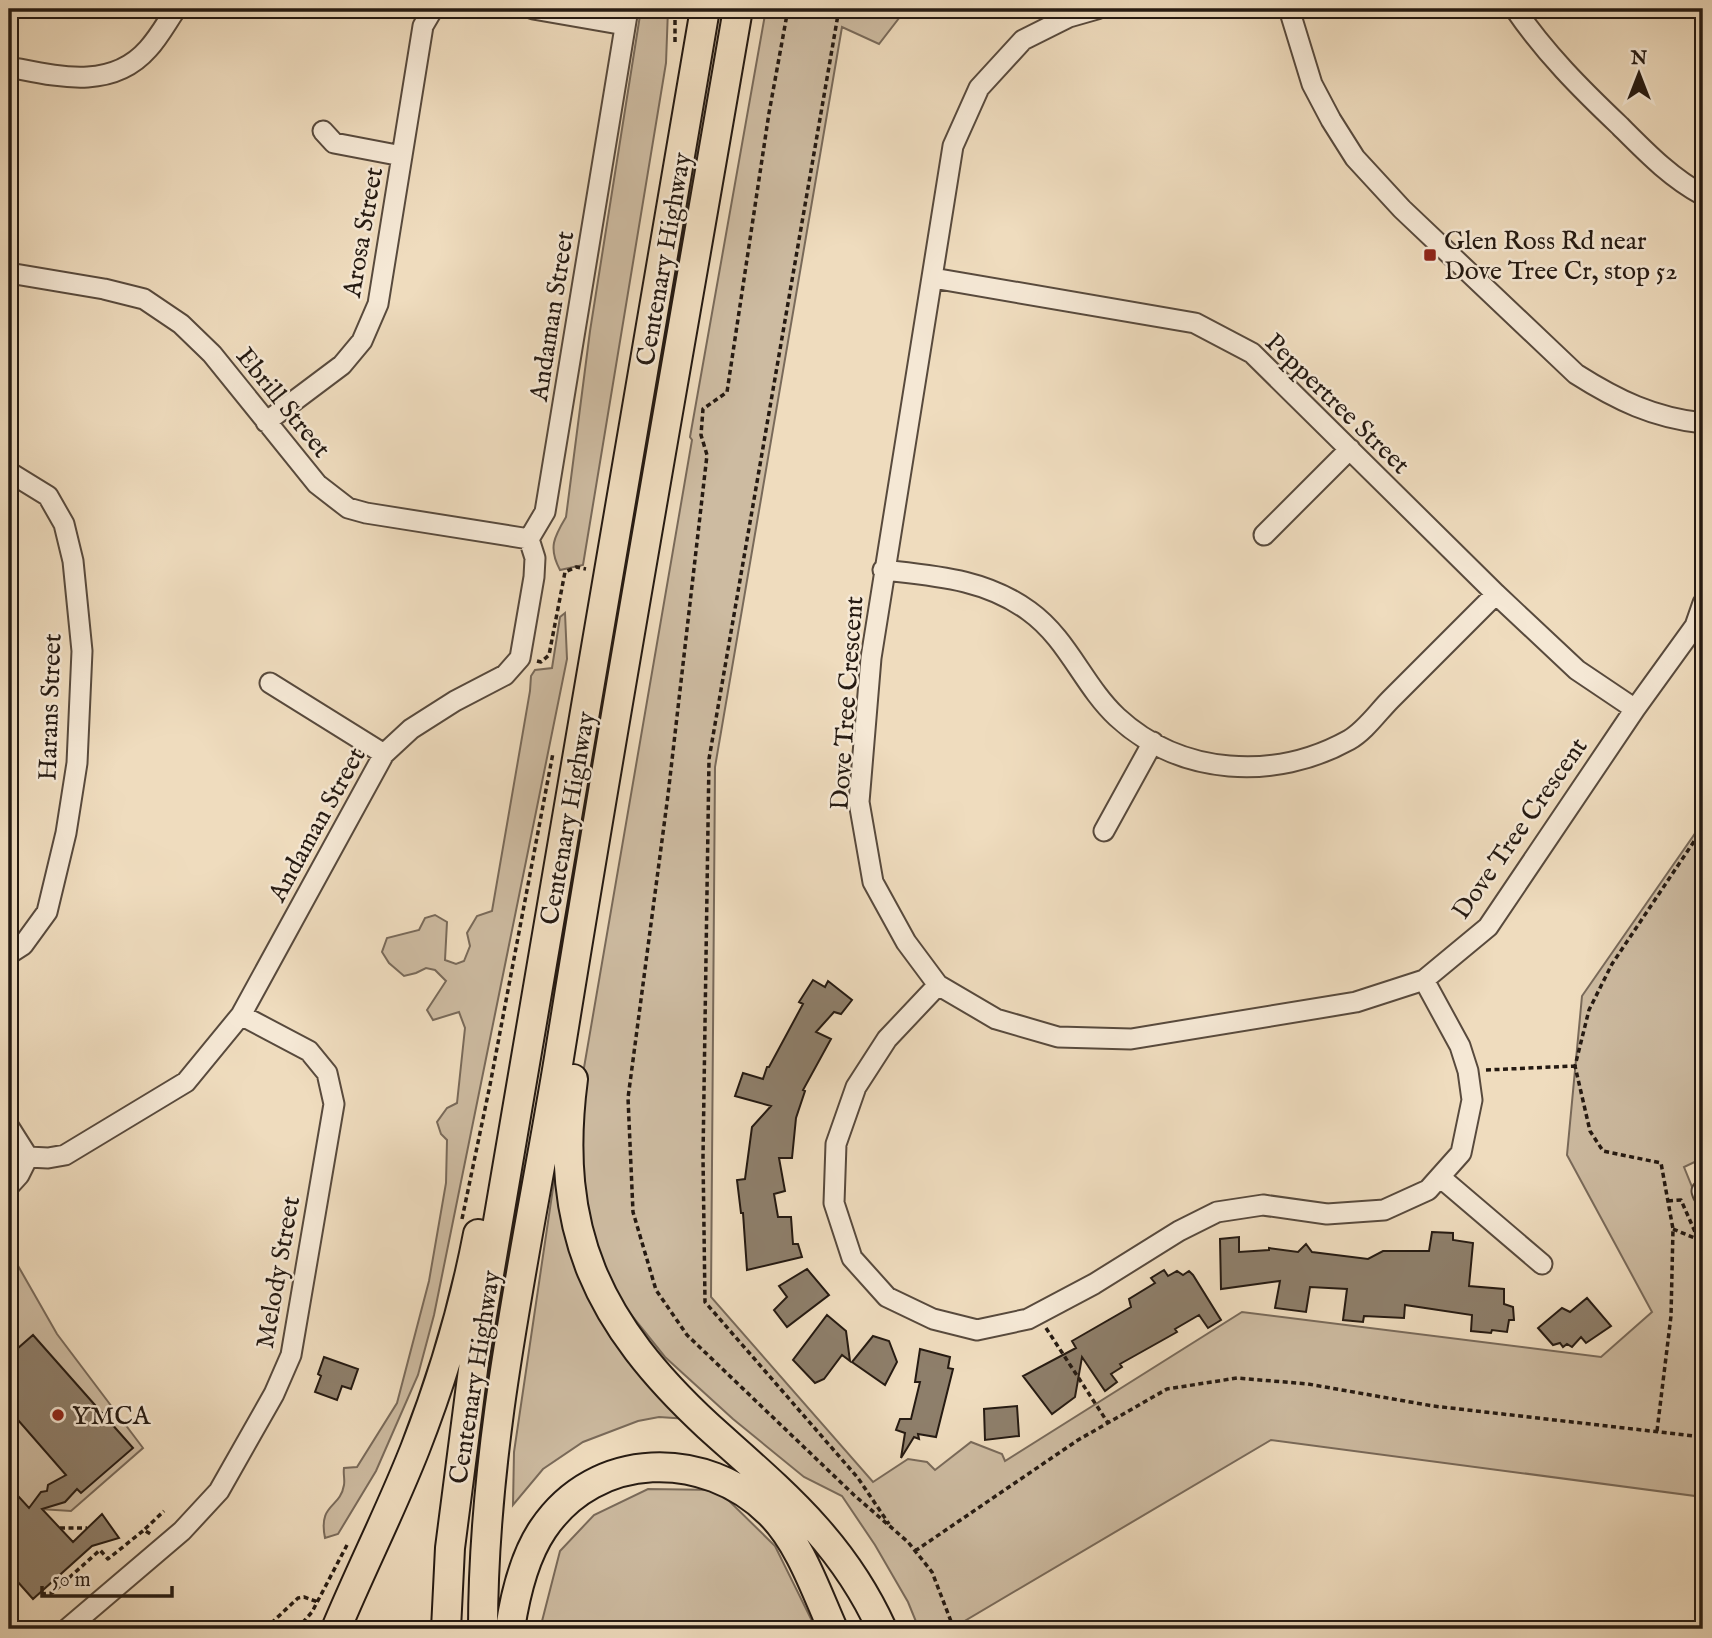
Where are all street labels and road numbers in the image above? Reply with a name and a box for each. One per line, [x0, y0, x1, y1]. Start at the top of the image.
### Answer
street label: Centenary Highway [629, 150, 700, 368]
street label: Arosa Street [336, 164, 391, 301]
street label: Andaman Street [523, 229, 582, 405]
street label: Peppertree Street [1258, 327, 1416, 482]
street label: Ebrill Street [228, 341, 338, 465]
street label: Dove Tree Crescent [824, 595, 871, 811]
street label: Harans Street [31, 633, 70, 781]
street label: Centenary Highway [533, 709, 604, 927]
street label: Dove Tree Crescent [1445, 731, 1595, 926]
street label: Andaman Street [261, 741, 373, 909]
street label: Melody Street [249, 1194, 308, 1351]
street label: Centenary Highway [442, 1268, 509, 1486]

